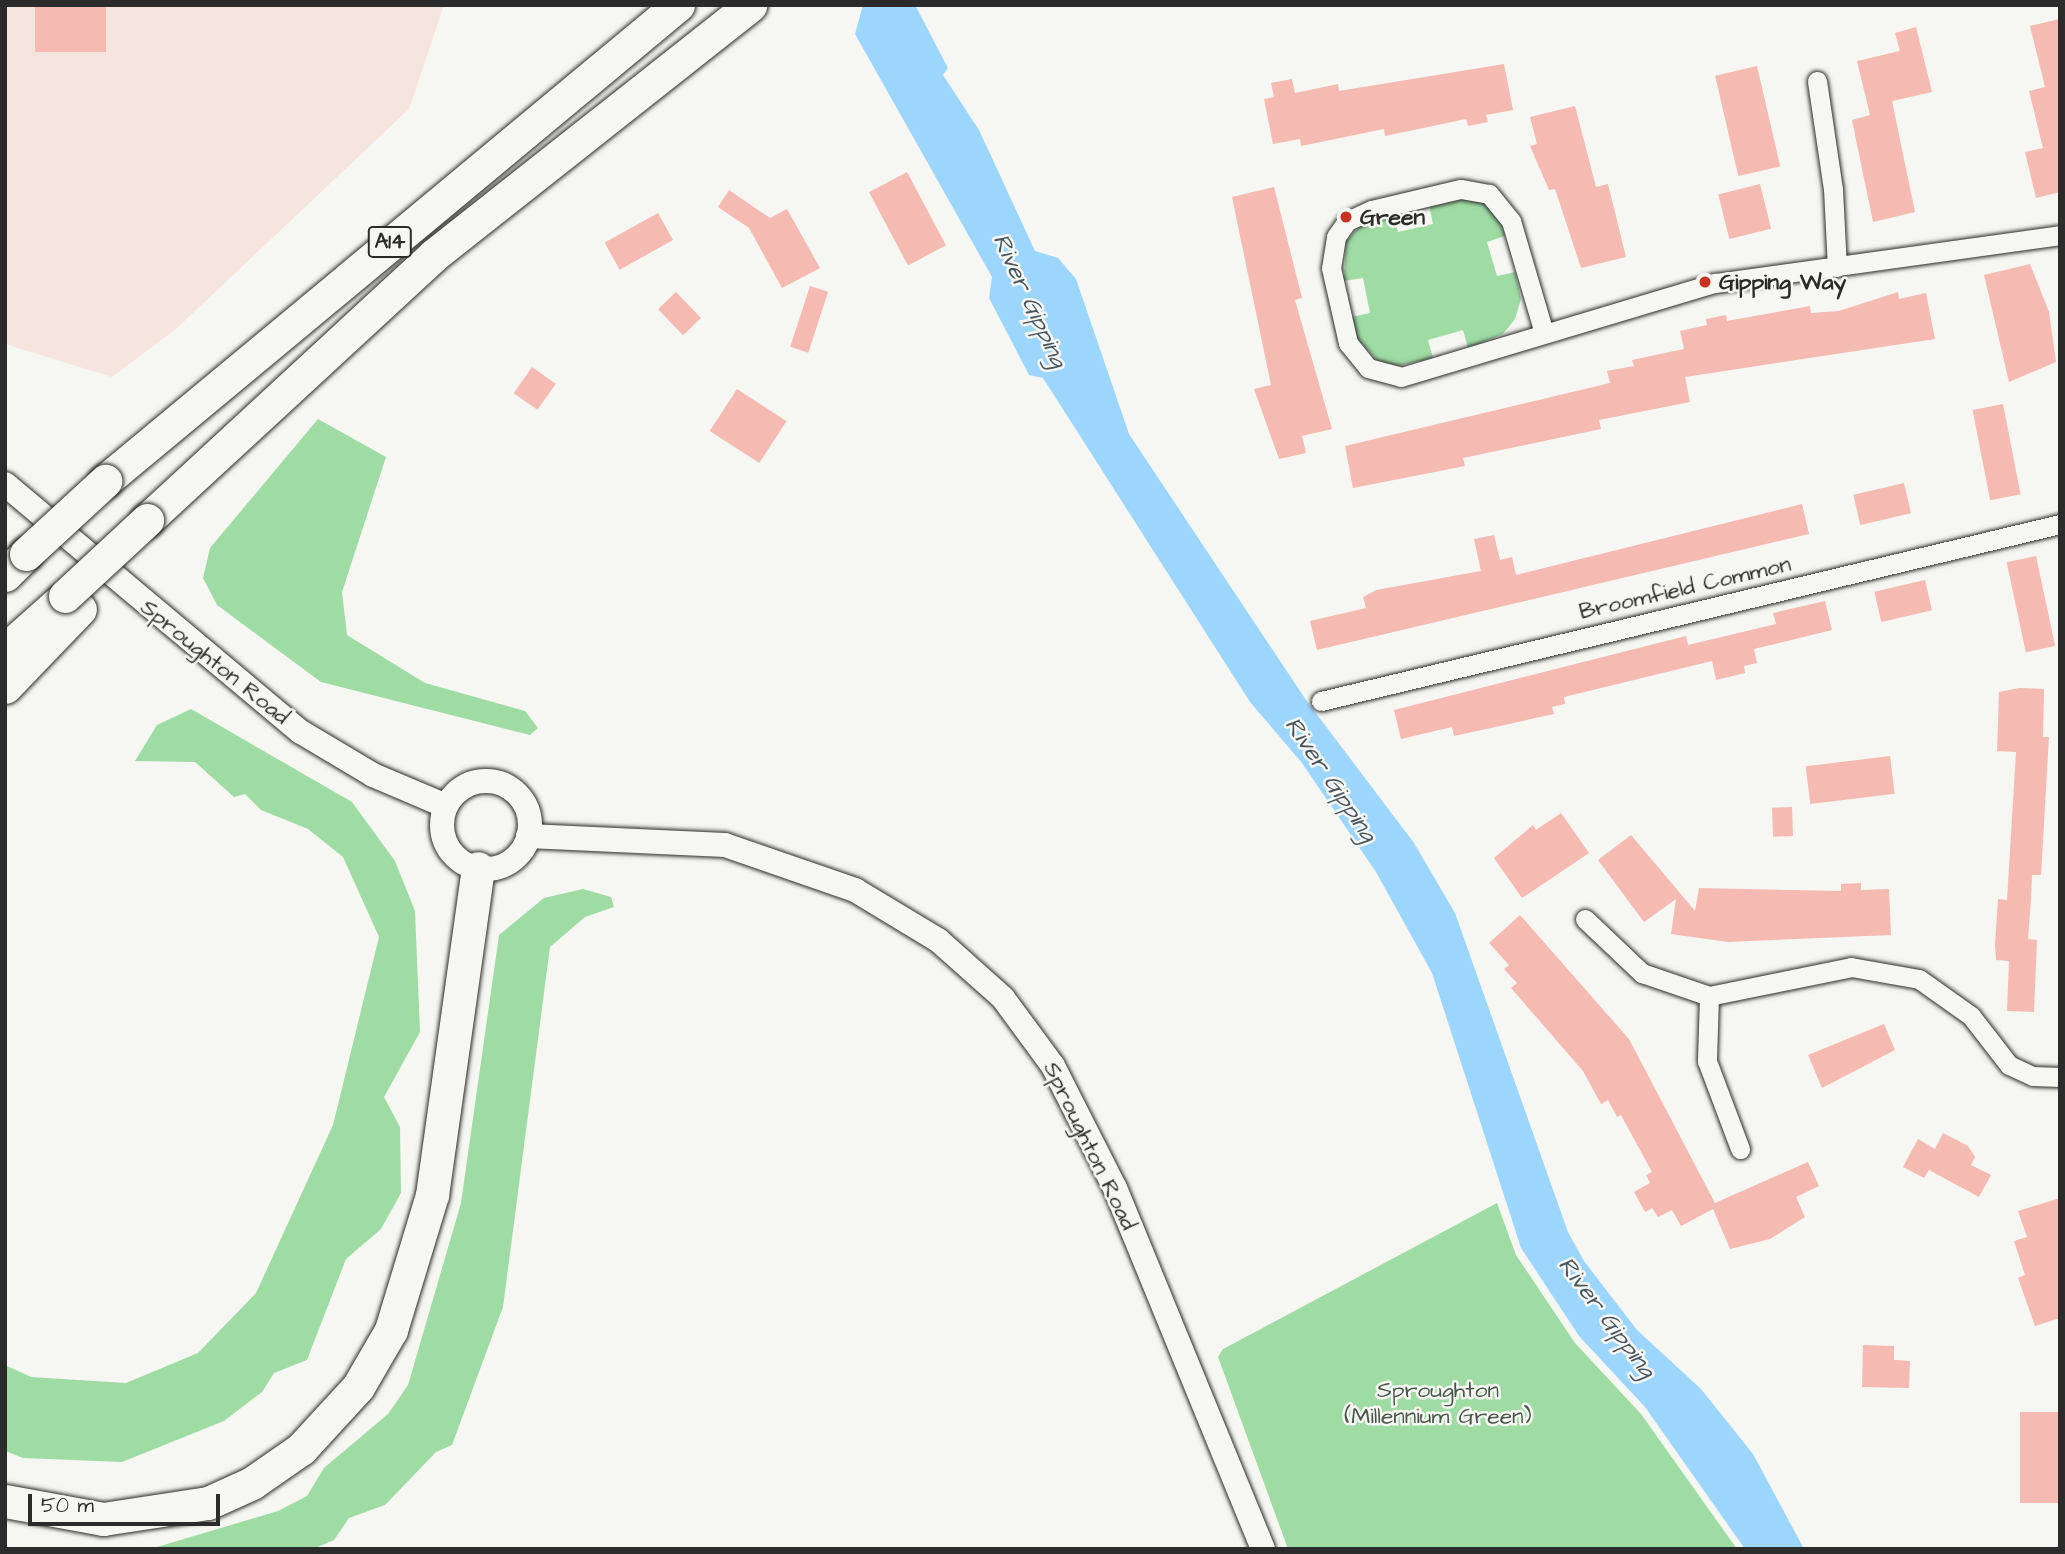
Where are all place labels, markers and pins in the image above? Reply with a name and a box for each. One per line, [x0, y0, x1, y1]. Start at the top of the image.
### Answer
place label: Green [1360, 203, 1425, 231]
marker: Green [1338, 209, 1354, 225]
place label: Gipping Way [1719, 268, 1846, 296]
marker: Gipping Way [1697, 274, 1713, 290]

